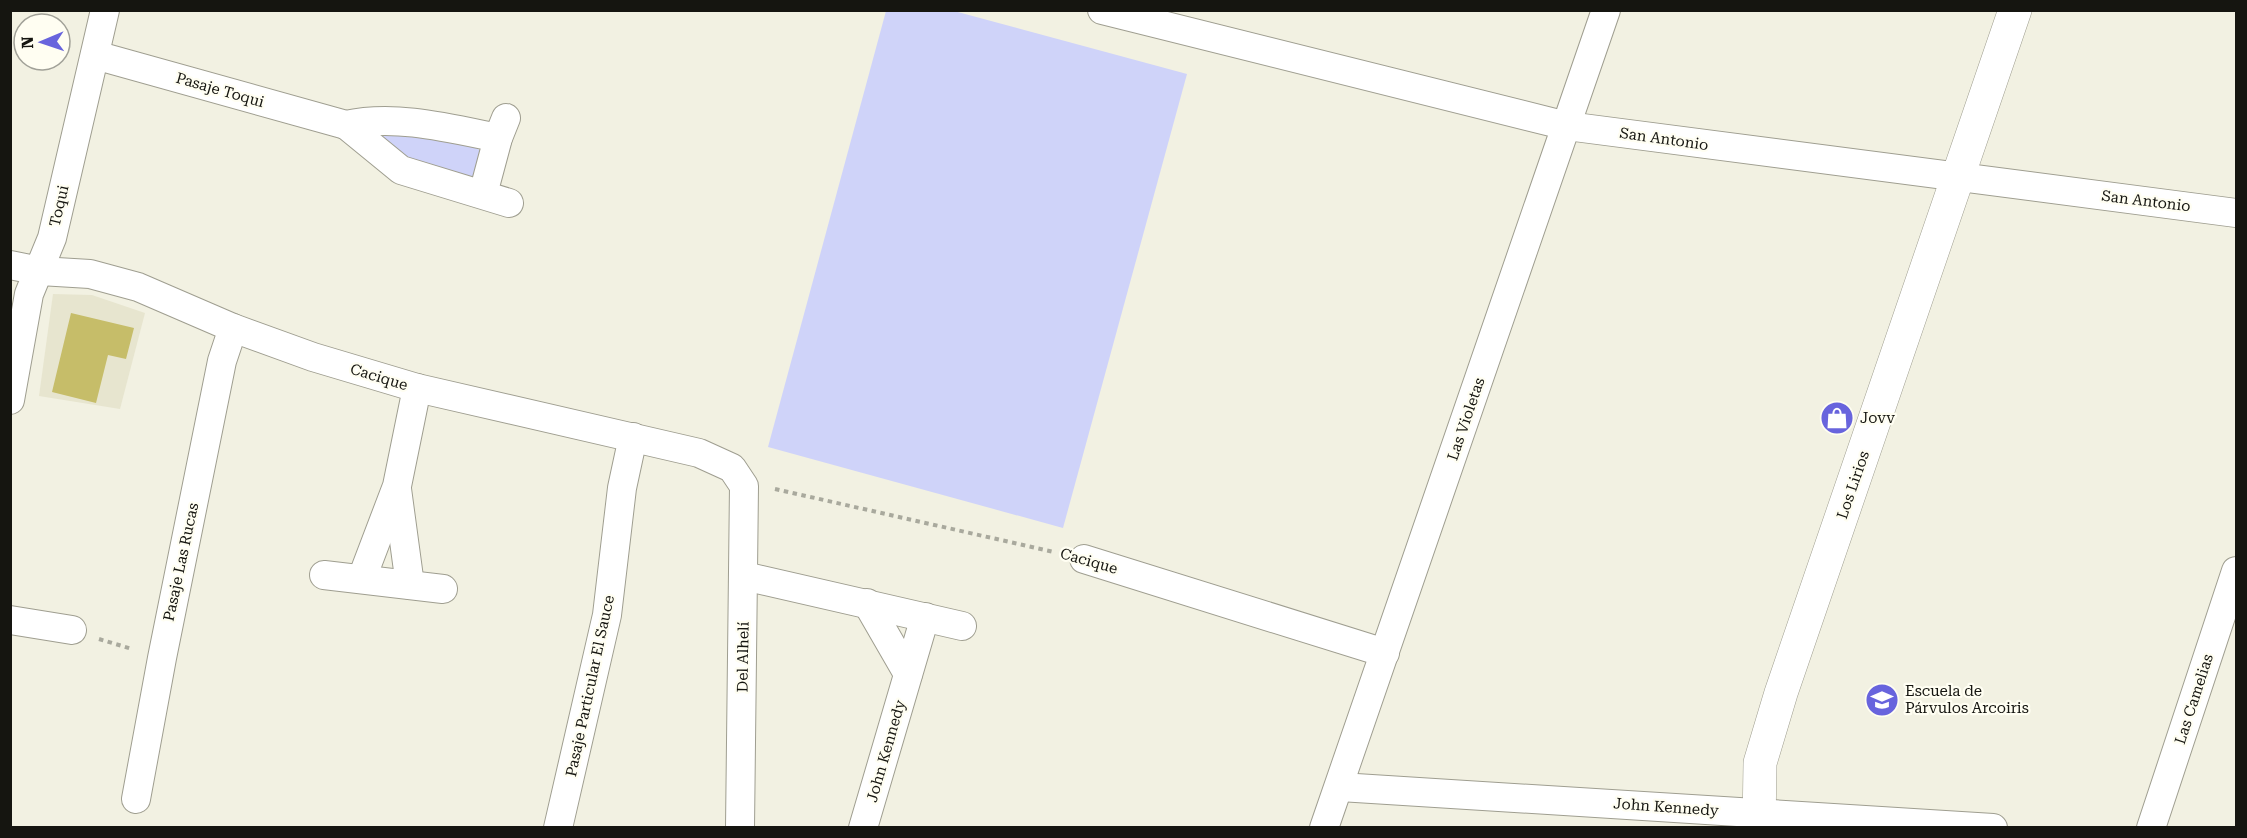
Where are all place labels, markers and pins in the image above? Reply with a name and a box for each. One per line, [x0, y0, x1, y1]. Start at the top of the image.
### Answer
shop icon: Jovv [1819, 400, 1855, 436]
place label: Jovv [1860, 409, 1895, 427]
school or university icon: Escuela de Párvulos Arcoiris [1864, 682, 1900, 718]
place label: Escuela de Párvulos Arcoiris [1905, 682, 2029, 717]

